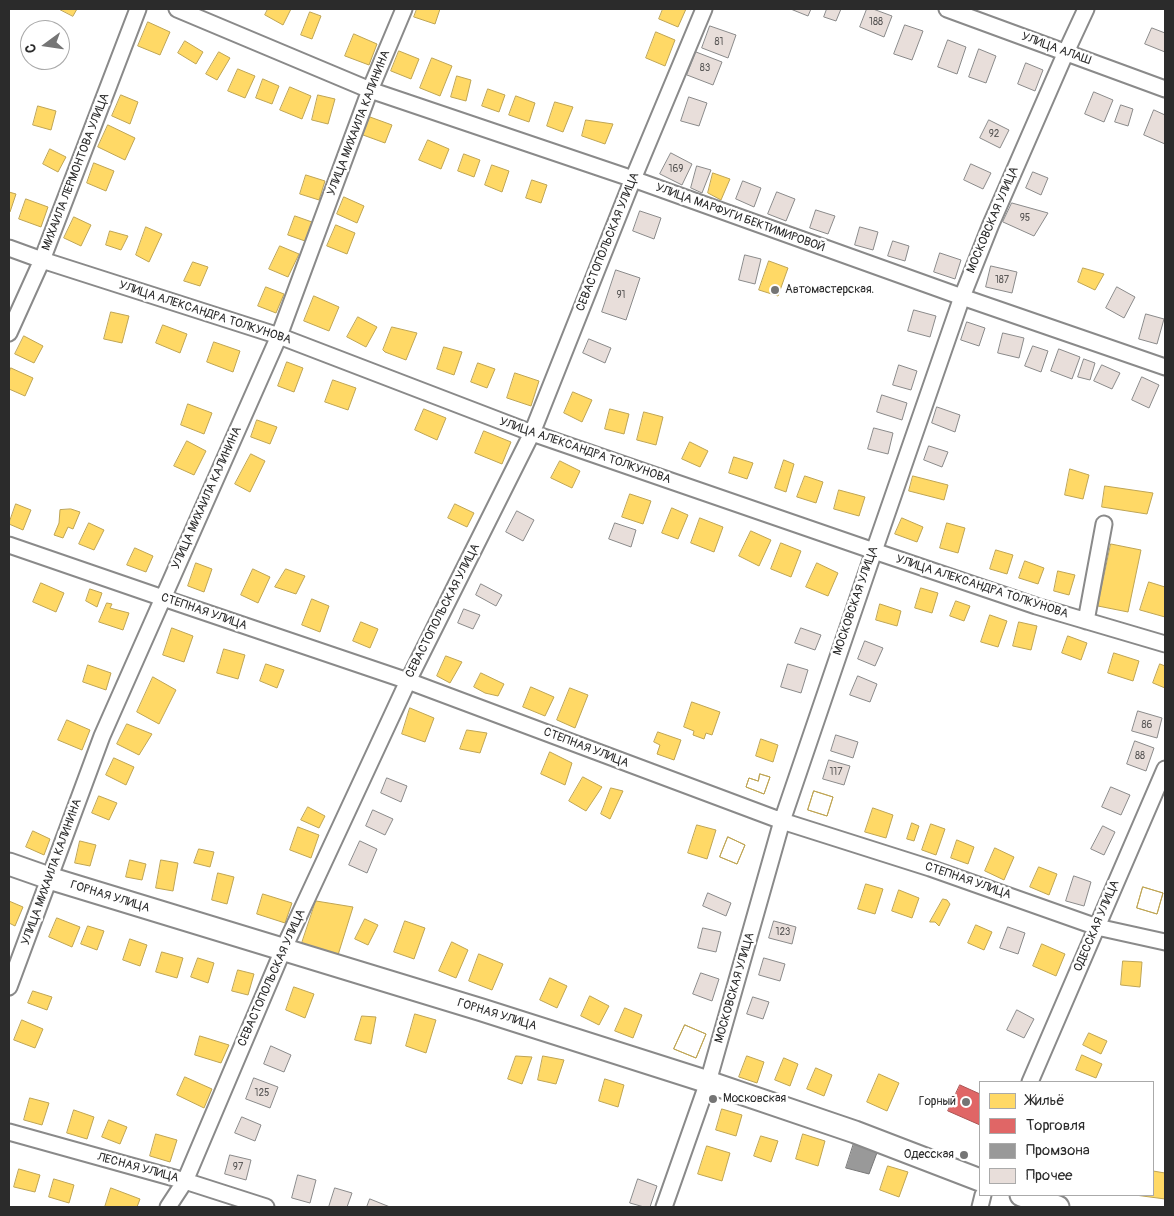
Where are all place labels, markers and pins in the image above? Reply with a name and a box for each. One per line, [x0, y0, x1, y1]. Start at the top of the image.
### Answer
place label: Автомастерская. [785, 283, 874, 297]
marker: Автомастерская. [769, 284, 781, 296]
place label: Московская [723, 1092, 786, 1106]
marker: Московская [707, 1093, 719, 1105]
place label: Горный [919, 1095, 956, 1109]
marker: Горный [960, 1096, 972, 1108]
place label: Одесская [904, 1148, 954, 1162]
marker: Одесская [958, 1149, 970, 1161]

